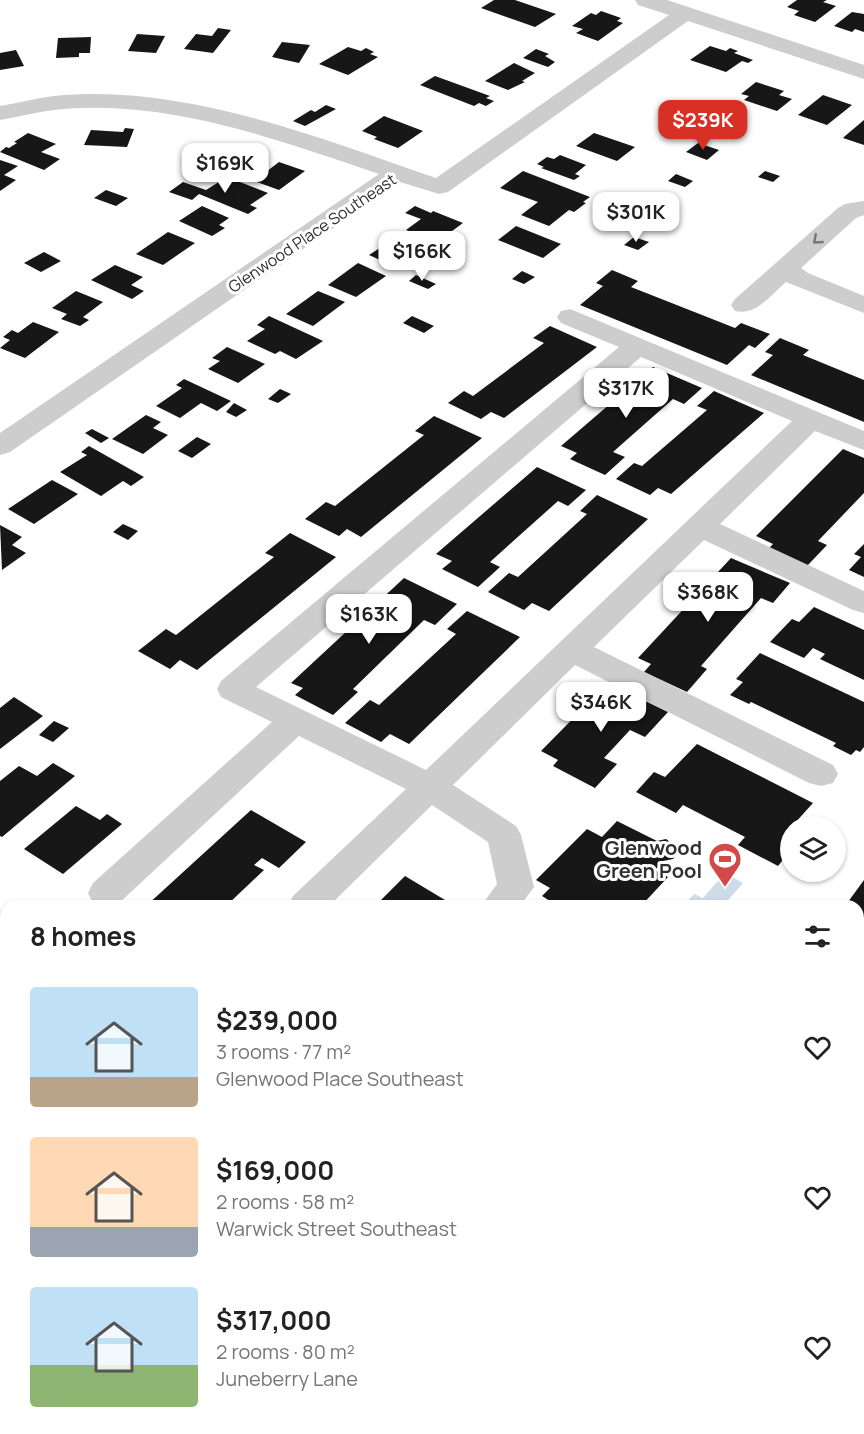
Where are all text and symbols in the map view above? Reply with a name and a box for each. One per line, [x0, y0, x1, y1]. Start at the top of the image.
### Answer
pin: $239K [661, 100, 745, 151]
text: $239K [672, 106, 734, 133]
pin: $169K [183, 143, 267, 194]
text: $169K [196, 149, 254, 176]
street label: Glenwood Place Southeast [224, 168, 400, 298]
pin: $301K [594, 192, 678, 243]
text: $301K [606, 198, 666, 225]
pin: $166K [380, 231, 464, 282]
one-way arrow [813, 233, 824, 244]
text: $166K [392, 237, 452, 264]
pin: $317K [584, 368, 668, 419]
text: $317K [598, 374, 654, 401]
pin: $368K [666, 572, 750, 623]
text: $368K [677, 578, 739, 605]
pin: $163K [327, 594, 411, 645]
text: $163K [340, 600, 398, 627]
pin: $346K [559, 682, 643, 733]
text: $346K [570, 688, 632, 715]
map controls [780, 816, 846, 882]
button: layers [780, 816, 846, 882]
place label: Glenwood Green Pool [596, 834, 702, 884]
sports icon: Glenwood Green Pool [707, 841, 743, 888]
text: 8 homes [30, 918, 136, 954]
icon: filters [801, 920, 834, 953]
text: $239,000 [216, 1002, 338, 1038]
icon: home [78, 1011, 150, 1083]
icon: heart [801, 1031, 834, 1064]
text: 3 rooms · 77 m² [216, 1038, 351, 1065]
text: Glenwood Place Southeast [216, 1065, 464, 1092]
text: $169,000 [216, 1152, 334, 1188]
icon: home [78, 1161, 150, 1233]
icon: heart [801, 1181, 834, 1214]
text: 2 rooms · 58 m² [216, 1188, 354, 1215]
text: Warwick Street Southeast [216, 1215, 457, 1242]
text: $317,000 [216, 1302, 332, 1338]
icon: home [78, 1311, 150, 1383]
icon: heart [801, 1331, 834, 1364]
text: 2 rooms · 80 m² [216, 1338, 355, 1365]
text: Juneberry Lane [216, 1365, 358, 1392]

